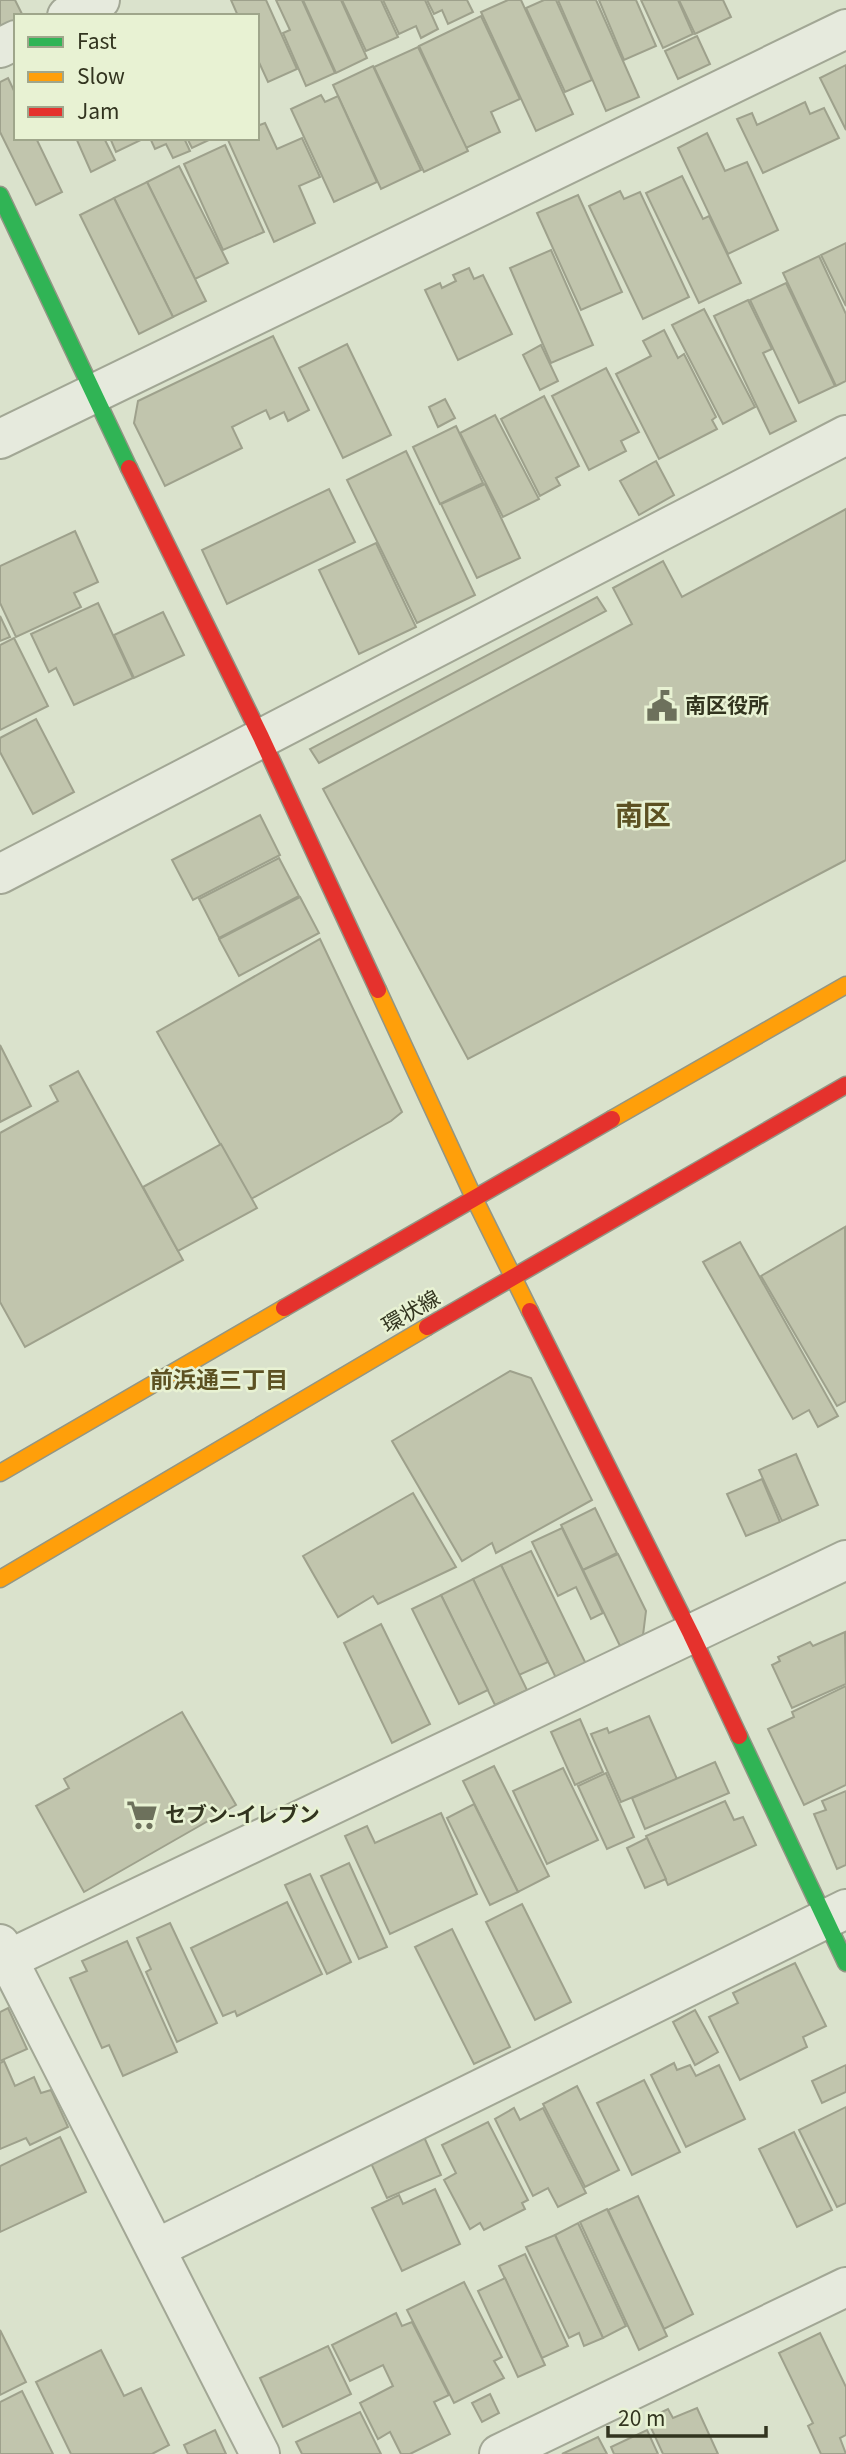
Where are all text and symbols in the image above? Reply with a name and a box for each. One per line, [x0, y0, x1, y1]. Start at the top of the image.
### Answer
legend [14, 14, 259, 140]
text: Fast [77, 25, 117, 55]
text: Slow [77, 60, 125, 90]
text: Jam [77, 95, 120, 125]
public building icon: 南区役所 [645, 689, 679, 723]
place label: 南区役所 [685, 689, 769, 719]
district label: 南区 [615, 793, 671, 833]
street label: 環状線 [375, 1282, 445, 1339]
district label: 前浜通三丁目 [150, 1361, 288, 1395]
supermarket icon: セブン-イレブン [125, 1798, 159, 1832]
place label: セブン-イレブン [165, 1798, 320, 1828]
scale bar [608, 2394, 766, 2438]
text: 20 m [618, 2402, 665, 2432]

